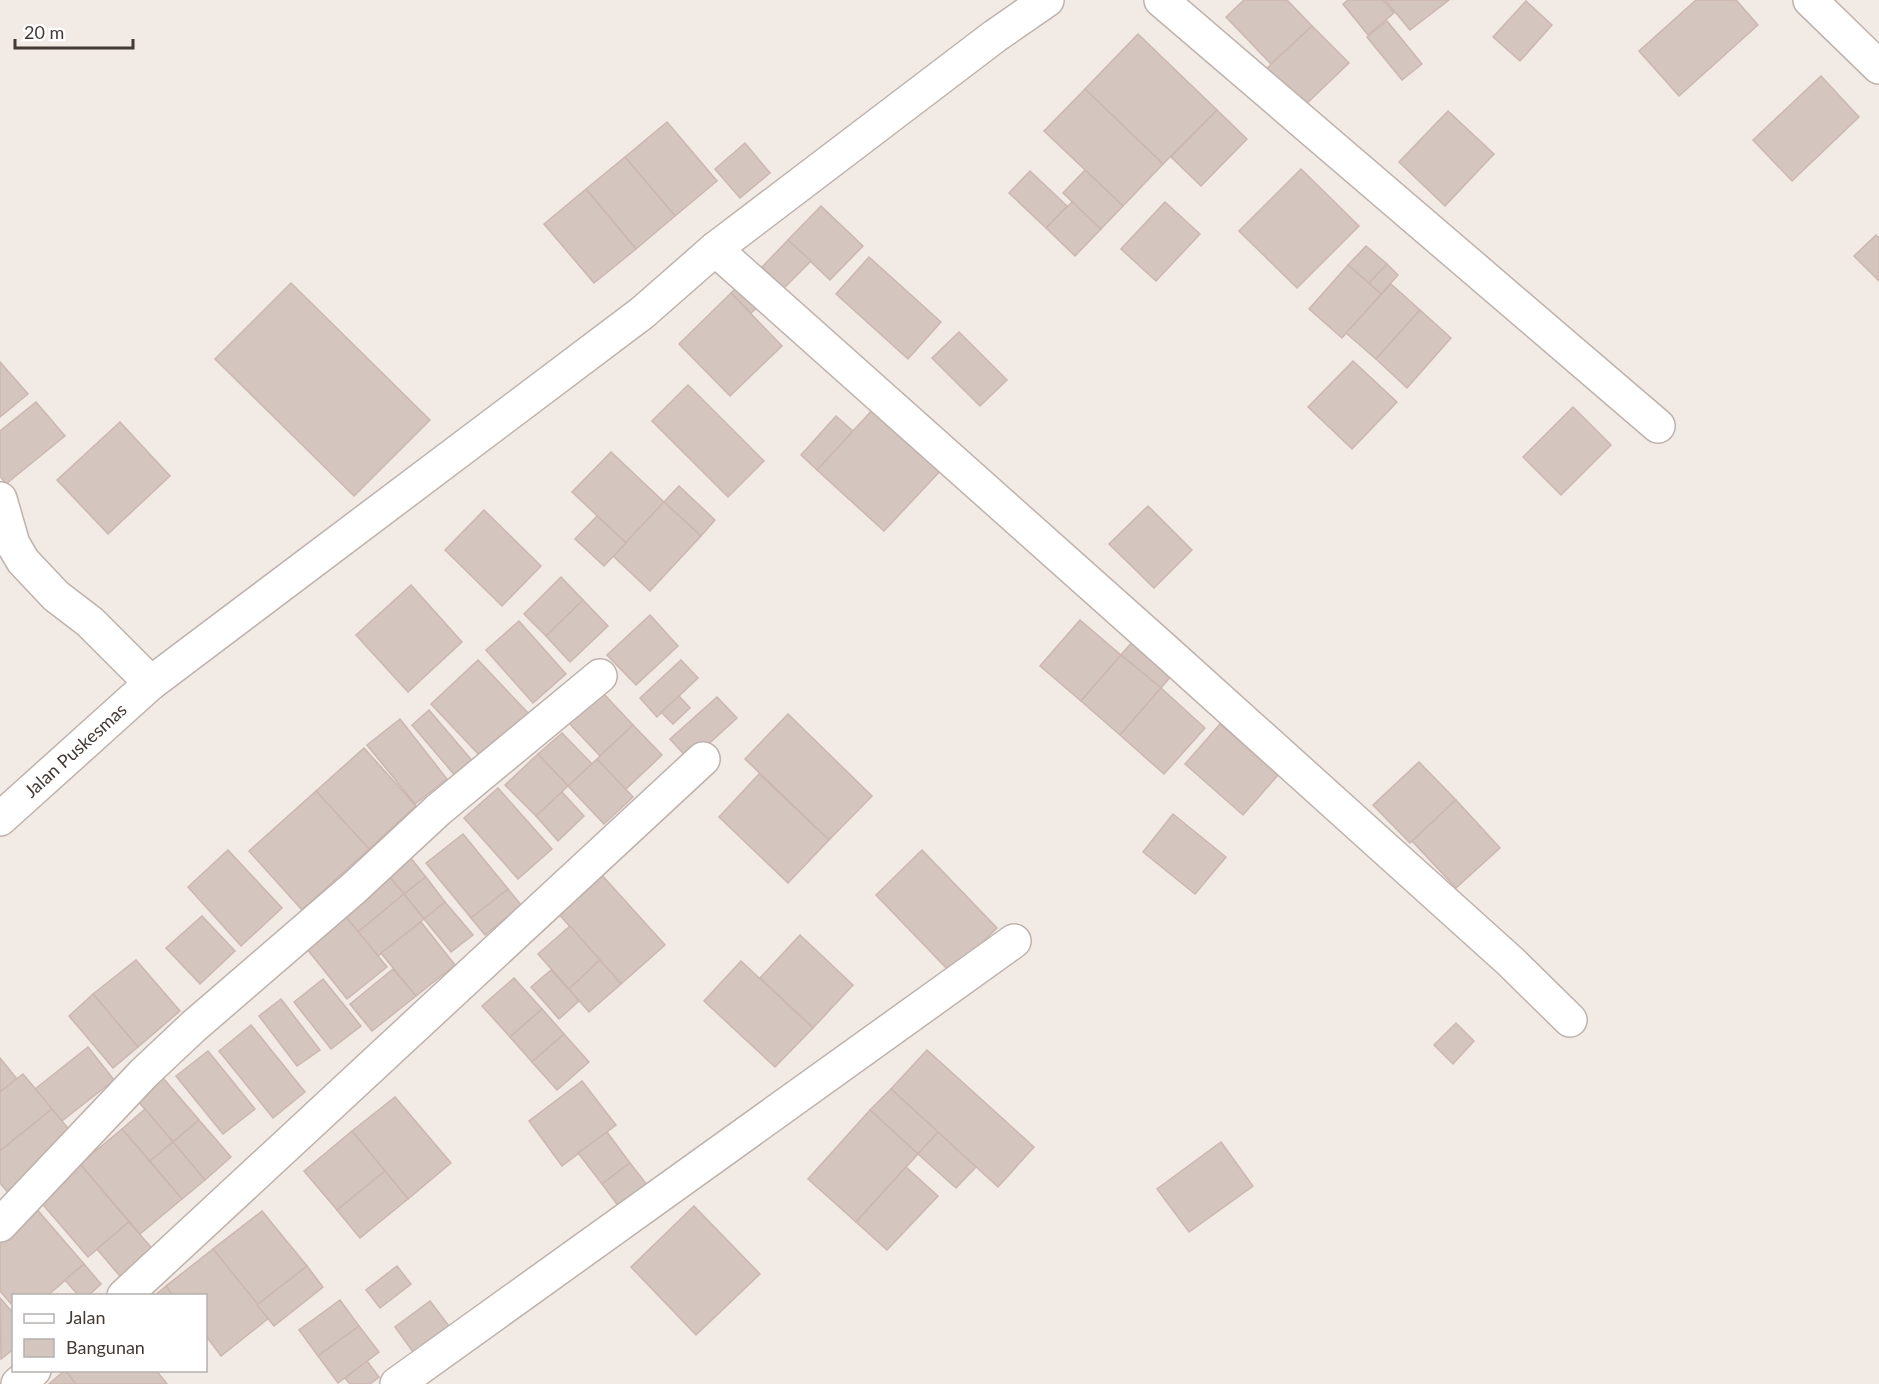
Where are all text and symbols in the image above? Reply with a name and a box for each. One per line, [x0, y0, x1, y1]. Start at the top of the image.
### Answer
scale bar [15, 12, 134, 50]
text: 20 m [24, 21, 64, 43]
street label: Jalan Puskesmas [19, 698, 131, 802]
legend [12, 1294, 207, 1372]
text: Jalan [66, 1306, 105, 1328]
text: Bangunan [66, 1336, 145, 1358]

